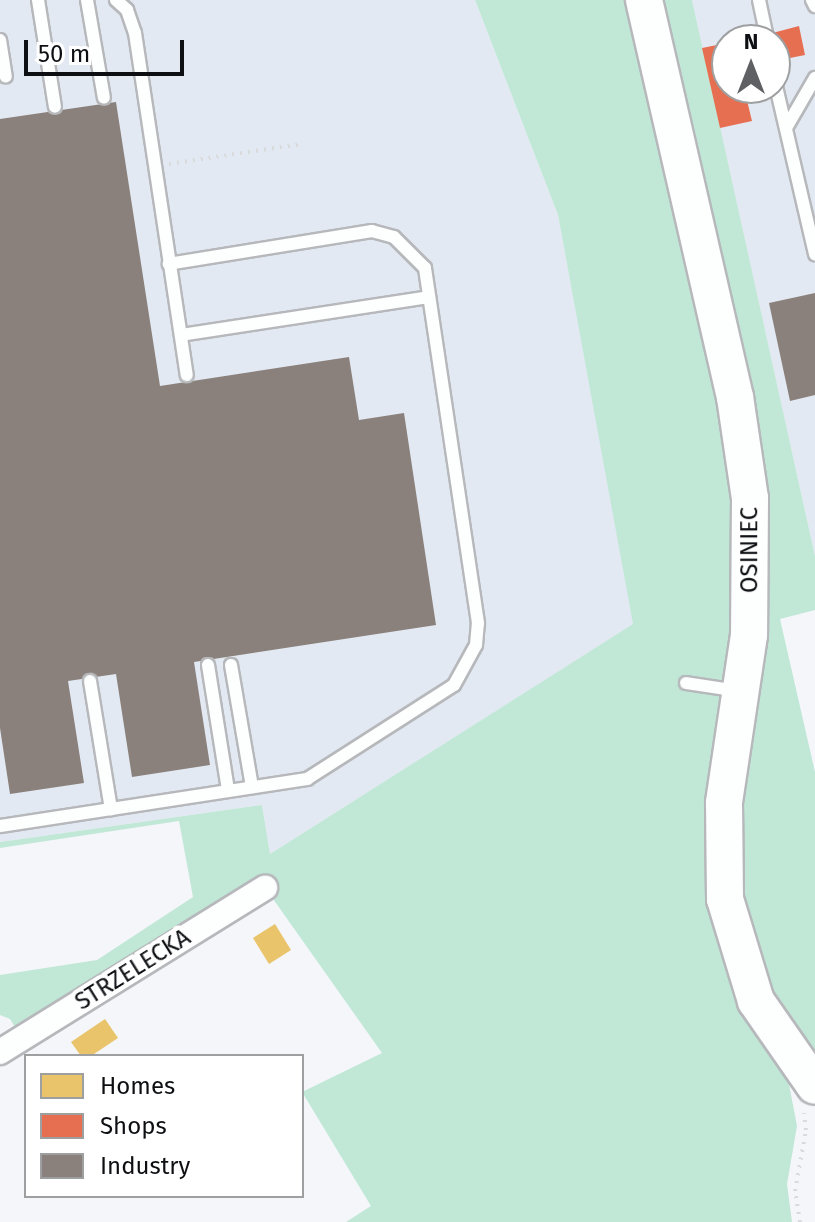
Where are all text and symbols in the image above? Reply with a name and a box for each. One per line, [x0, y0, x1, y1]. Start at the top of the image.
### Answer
scale bar [28, 24, 188, 74]
north arrow [711, 24, 791, 104]
text: N [744, 28, 758, 55]
text: 50 m [38, 40, 90, 68]
street label: OSINIEC [736, 507, 764, 593]
street label: STRZELECKA [70, 923, 196, 1017]
legend [24, 1054, 304, 1198]
text: Homes [100, 1072, 175, 1100]
text: Shops [100, 1112, 167, 1140]
text: Industry [100, 1152, 190, 1180]

